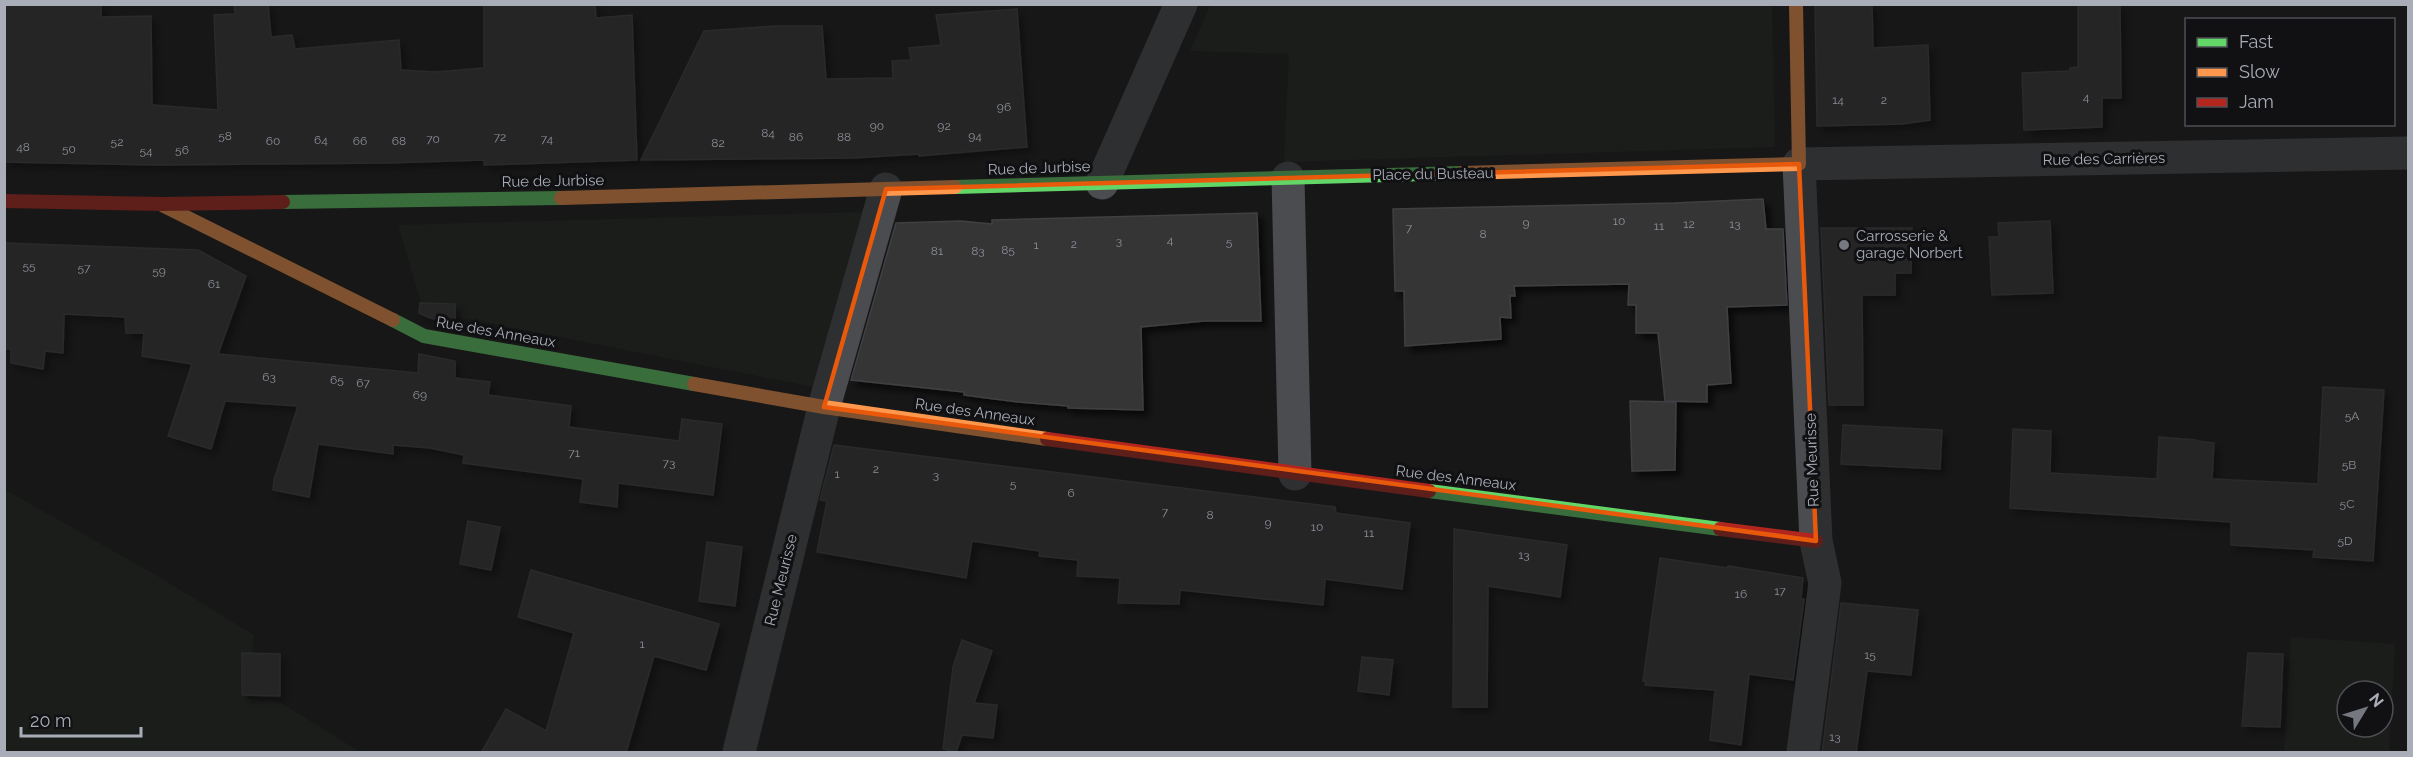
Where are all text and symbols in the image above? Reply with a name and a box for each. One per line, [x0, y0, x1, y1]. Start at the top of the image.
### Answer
legend [2185, 18, 2395, 126]
text: Fast [2239, 31, 2273, 52]
text: Slow [2239, 61, 2280, 82]
house number: 4 [2083, 90, 2090, 104]
text: Jam [2239, 91, 2274, 112]
house number: 14 [1832, 93, 1844, 107]
house number: 2 [1881, 93, 1887, 107]
house number: 96 [997, 100, 1011, 114]
house number: 90 [870, 119, 884, 133]
house number: 92 [937, 119, 951, 133]
house number: 84 [761, 126, 775, 140]
house number: 58 [218, 129, 232, 143]
house number: 94 [968, 129, 982, 143]
house number: 72 [494, 130, 506, 144]
house number: 86 [789, 130, 803, 144]
house number: 88 [837, 130, 851, 144]
house number: 70 [426, 132, 440, 146]
house number: 74 [541, 132, 554, 146]
house number: 64 [314, 133, 328, 147]
house number: 60 [266, 134, 280, 148]
house number: 66 [353, 134, 367, 148]
house number: 68 [392, 134, 406, 148]
house number: 52 [111, 135, 123, 149]
house number: 82 [711, 136, 725, 150]
house number: 48 [16, 140, 30, 154]
house number: 50 [62, 142, 76, 156]
house number: 56 [175, 143, 189, 157]
house number: 54 [139, 144, 153, 158]
street label: Rue des Carrières [2043, 149, 2165, 169]
street label: Rue de Jurbise [987, 157, 1091, 179]
street label: Place du Busteau [1372, 164, 1494, 184]
street label: Rue de Jurbise [502, 171, 605, 191]
house number: 10 [1613, 214, 1625, 228]
house number: 9 [1522, 216, 1530, 230]
house number: 12 [1683, 217, 1695, 231]
house number: 13 [1729, 217, 1741, 231]
house number: 11 [1654, 219, 1664, 233]
house number: 7 [1406, 221, 1413, 235]
house number: 8 [1479, 227, 1487, 241]
place label: Carrosserie & garage Norbert [1856, 227, 1963, 262]
house number: 4 [1167, 233, 1174, 247]
house number: 3 [1116, 234, 1122, 248]
house number: 5 [1226, 235, 1233, 249]
house number: 2 [1071, 237, 1077, 251]
house number: 1 [1033, 238, 1039, 252]
marker: Carrosserie & garage Norbert [1837, 238, 1851, 252]
house number: 85 [1001, 243, 1015, 257]
house number: 81 [931, 244, 943, 258]
house number: 83 [971, 244, 985, 258]
house number: 55 [22, 259, 36, 273]
house number: 57 [78, 261, 91, 275]
house number: 59 [152, 264, 166, 278]
house number: 61 [208, 277, 220, 291]
street label: Rue des Anneaux [435, 313, 558, 351]
house number: 63 [262, 370, 276, 384]
house number: 65 [330, 373, 344, 387]
house number: 67 [356, 376, 370, 390]
house number: 69 [413, 388, 427, 402]
street label: Rue des Anneaux [914, 395, 1037, 429]
house number: 5A [2345, 409, 2359, 423]
street label: Rue Meurisse [1801, 413, 1823, 507]
house number: 71 [568, 446, 580, 460]
house number: 73 [663, 456, 675, 470]
house number: 5B [2342, 458, 2356, 472]
house number: 2 [873, 462, 879, 476]
street label: Rue des Anneaux [1395, 462, 1518, 494]
house number: 1 [834, 467, 840, 481]
house number: 3 [933, 468, 939, 482]
house number: 5 [1010, 477, 1017, 491]
house number: 6 [1067, 486, 1075, 500]
house number: 5C [2340, 497, 2354, 511]
house number: 7 [1162, 505, 1169, 519]
house number: 8 [1206, 508, 1214, 522]
house number: 9 [1264, 516, 1272, 530]
house number: 10 [1311, 520, 1323, 534]
house number: 11 [1364, 526, 1374, 540]
street label: Rue Meurisse [761, 532, 801, 628]
house number: 5D [2337, 534, 2353, 548]
house number: 13 [1518, 548, 1530, 562]
house number: 17 [1774, 584, 1786, 598]
house number: 16 [1735, 587, 1747, 601]
house number: 1 [639, 637, 645, 651]
house number: 15 [1864, 648, 1876, 662]
north arrow [2335, 679, 2395, 739]
text: N [2365, 689, 2388, 711]
scale bar [21, 700, 141, 738]
text: 20 m [30, 710, 72, 731]
house number: 13 [1829, 730, 1841, 744]

